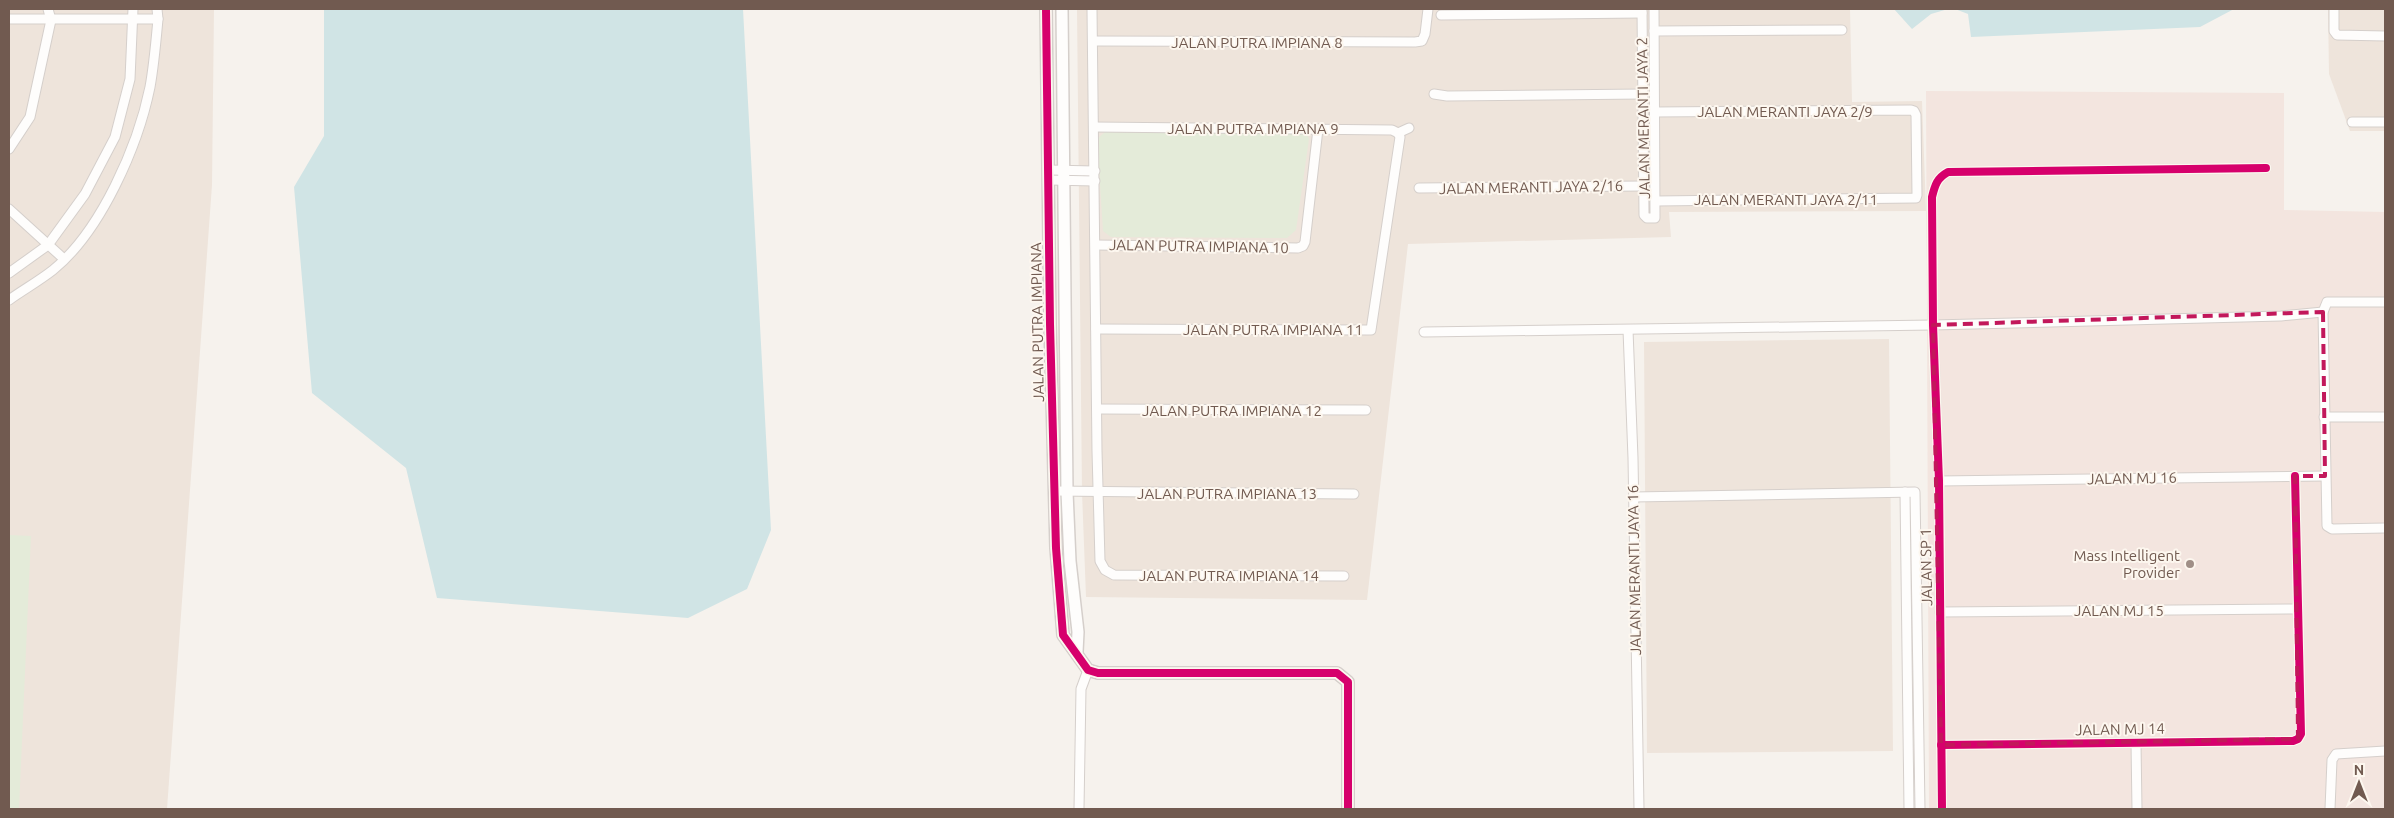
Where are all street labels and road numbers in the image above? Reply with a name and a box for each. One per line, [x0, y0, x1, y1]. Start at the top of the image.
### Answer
street label: JALAN PUTRA IMPIANA 8 [1171, 34, 1343, 51]
street label: JALAN MERANTI JAYA 2 [1633, 37, 1653, 199]
street label: JALAN MERANTI JAYA 2/9 [1697, 103, 1873, 120]
street label: JALAN PUTRA IMPIANA 9 [1167, 120, 1339, 137]
street label: JALAN MERANTI JAYA 2/16 [1439, 177, 1623, 197]
street label: JALAN MERANTI JAYA 2/11 [1694, 191, 1878, 208]
street label: JALAN PUTRA IMPIANA 10 [1109, 236, 1289, 256]
street label: JALAN PUTRA IMPIANA [1027, 242, 1047, 402]
street label: JALAN PUTRA IMPIANA 11 [1183, 321, 1363, 338]
street label: JALAN PUTRA IMPIANA 12 [1142, 402, 1322, 419]
street label: JALAN MJ 16 [2087, 469, 2177, 487]
street label: JALAN PUTRA IMPIANA 13 [1137, 485, 1317, 502]
street label: JALAN MERANTI JAYA 16 [1624, 485, 1644, 655]
street label: JALAN SP 1 [1917, 528, 1935, 606]
street label: JALAN PUTRA IMPIANA 14 [1139, 567, 1319, 584]
street label: JALAN MJ 15 [2074, 602, 2164, 619]
street label: JALAN MJ 14 [2075, 720, 2165, 738]

